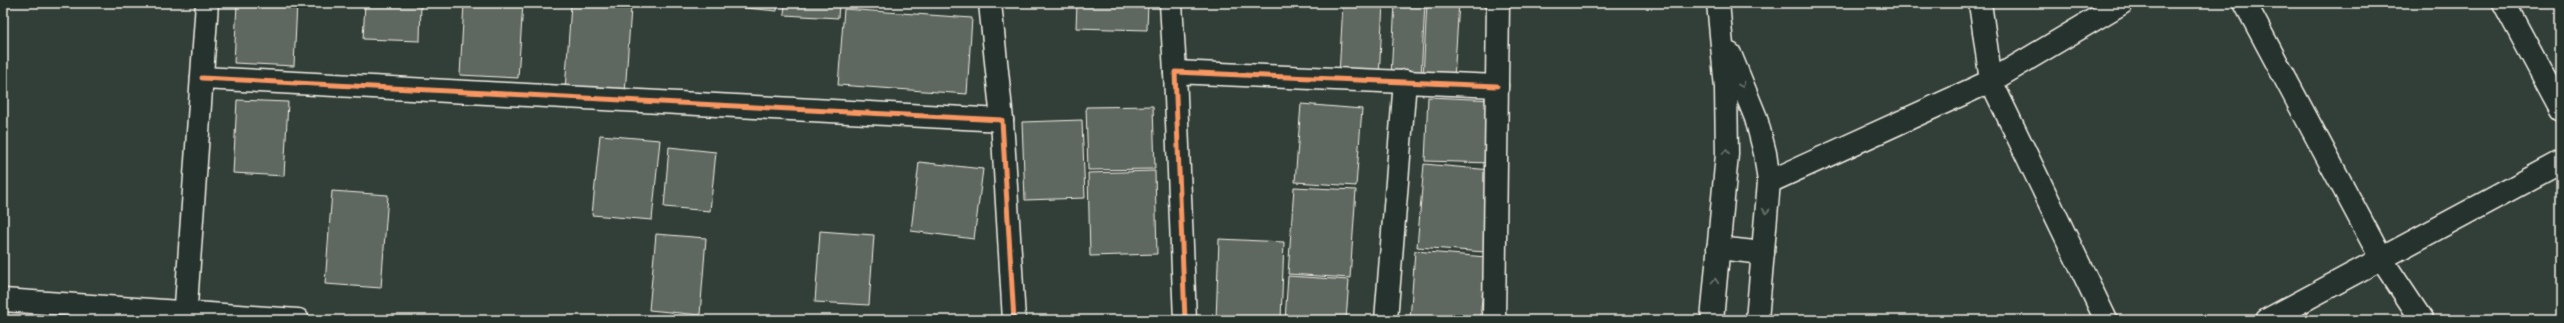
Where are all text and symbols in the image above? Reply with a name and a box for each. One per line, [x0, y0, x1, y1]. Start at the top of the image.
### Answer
one-way arrow [1738, 82, 1746, 89]
one-way arrow [1722, 149, 1731, 155]
one-way arrow [1762, 208, 1771, 214]
one-way arrow [1711, 278, 1720, 284]

